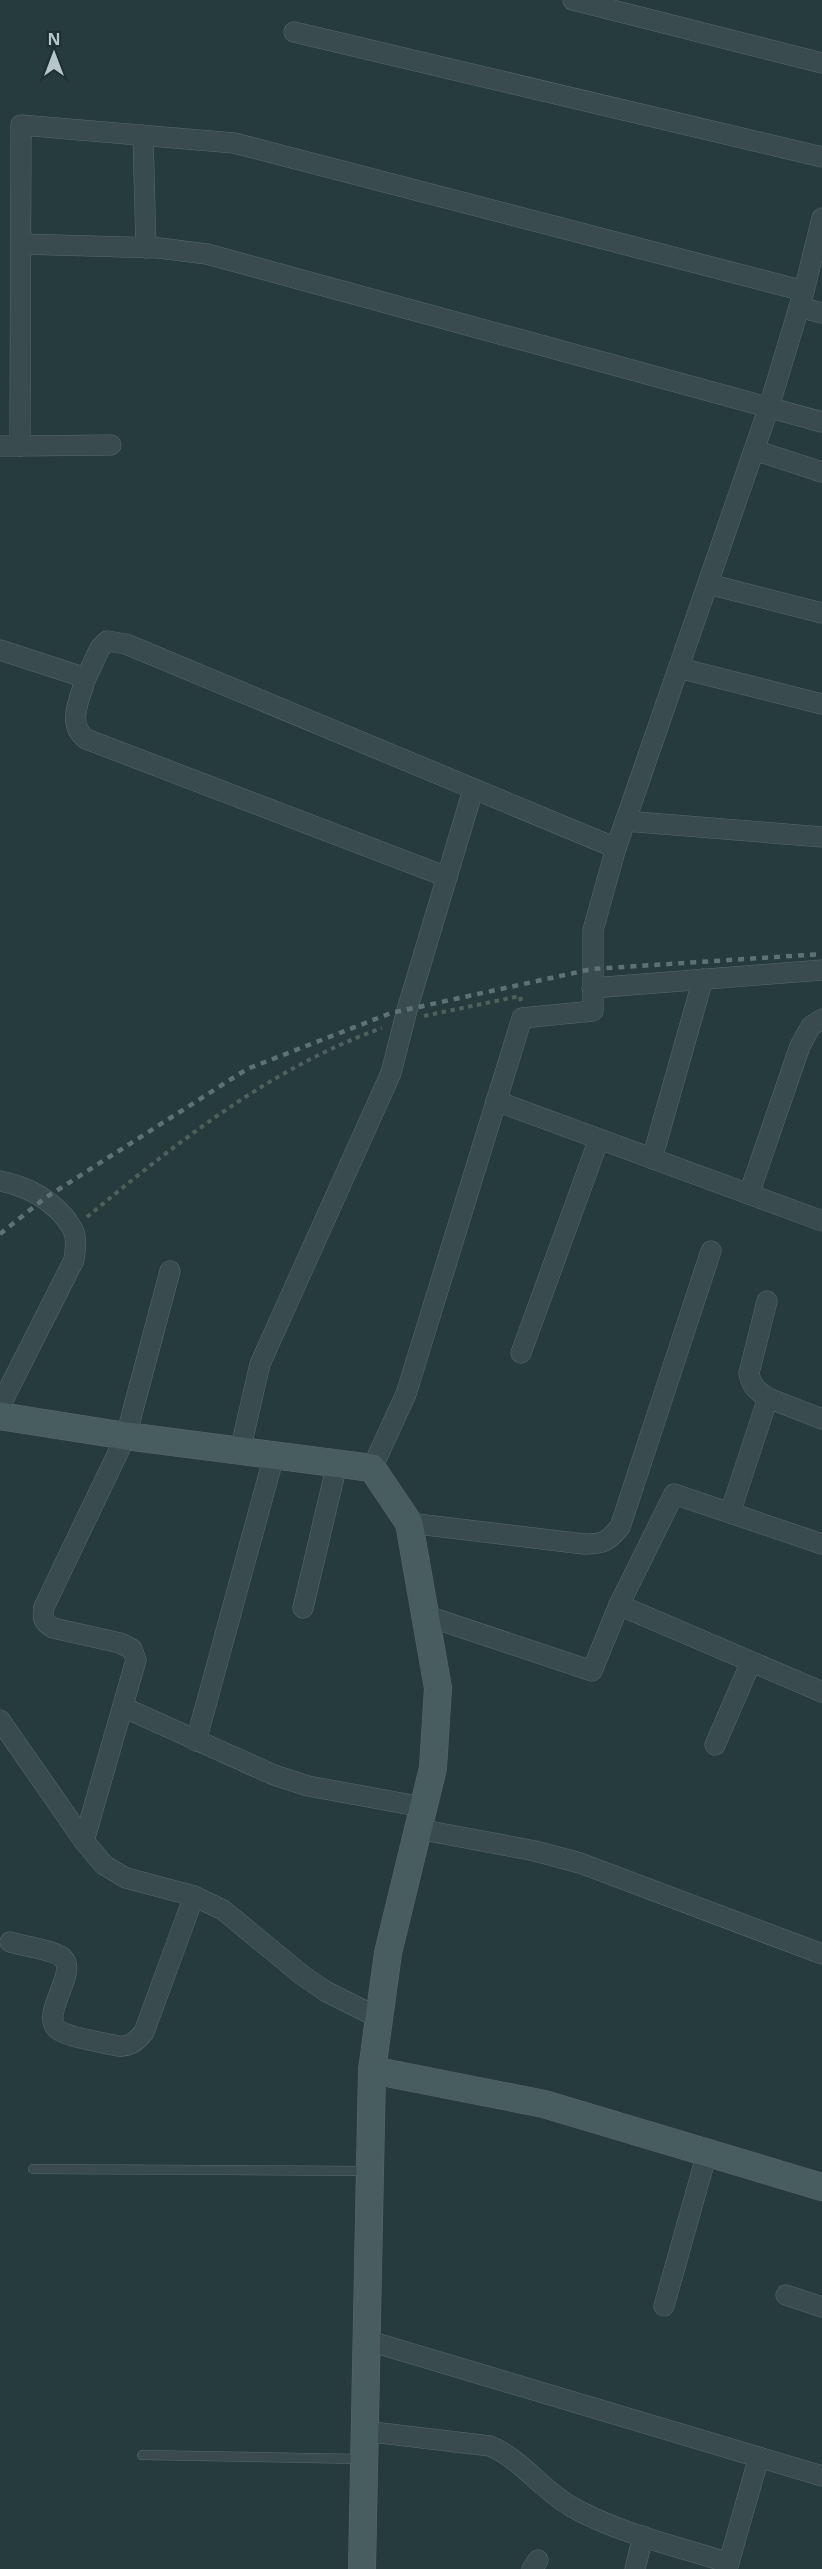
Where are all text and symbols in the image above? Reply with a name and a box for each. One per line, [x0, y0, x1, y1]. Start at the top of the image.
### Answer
north arrow [24, 24, 84, 84]
text: N [47, 28, 61, 50]

